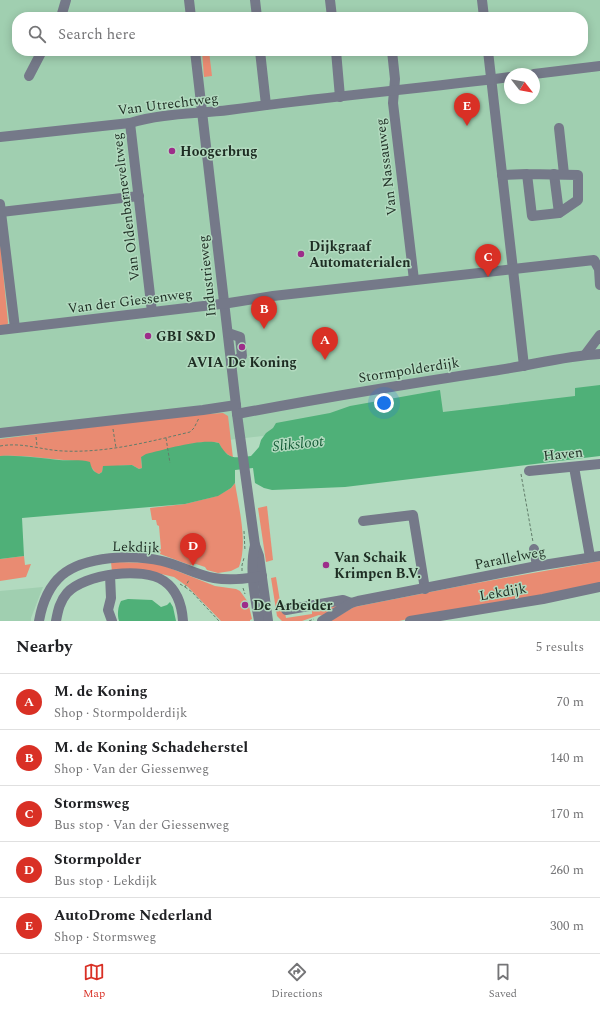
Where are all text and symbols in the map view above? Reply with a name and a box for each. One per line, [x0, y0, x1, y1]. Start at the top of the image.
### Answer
search box [12, 12, 588, 56]
icon: search [26, 23, 48, 45]
text: Search here [58, 23, 136, 46]
north arrow [504, 68, 540, 104]
street label: Van Utrechtweg [116, 87, 220, 121]
pin: E [454, 93, 480, 126]
street label: Van Nassauweg [370, 117, 402, 217]
street label: Van Oldenbarneveltweg [107, 132, 145, 282]
place label: Hoogerbrug [180, 141, 258, 162]
marker: Hoogerbrug [167, 146, 177, 156]
street label: Industrieweg [192, 234, 222, 318]
place label: Dijkgraaf Automaterialen [309, 236, 411, 273]
pin: C [475, 244, 501, 277]
marker: Dijkgraaf Automaterialen [296, 249, 306, 259]
street label: Van der Giessenweg [66, 283, 194, 319]
pin: B [251, 296, 277, 329]
place label: GBI S&D [156, 326, 216, 347]
pin: A [312, 327, 338, 360]
marker: GBI S&D [143, 331, 153, 341]
marker: AVIA De Koning [237, 342, 247, 352]
place label: AVIA De Koning [187, 352, 297, 373]
street label: Stormpolderdijk [357, 352, 461, 388]
your location [374, 393, 394, 413]
water label: Sliksloot [271, 430, 325, 458]
street label: Haven [542, 441, 584, 467]
pin: D [180, 533, 206, 566]
street label: Lekdijk [112, 536, 160, 558]
street label: Parallelweg [473, 541, 547, 575]
place label: Van Schaik Krimpen B.V. [334, 547, 421, 584]
marker: Van Schaik Krimpen B.V. [321, 560, 331, 570]
street label: Lekdijk [478, 577, 528, 606]
place label: De Arbeider [253, 595, 333, 616]
marker: De Arbeider [240, 600, 250, 610]
text: Nearby [16, 634, 72, 660]
text: 5 results [536, 637, 584, 657]
text: M. de Koning [54, 680, 148, 703]
text: A [24, 692, 34, 712]
text: 70 m [557, 692, 584, 712]
text: Shop · Stormpolderdijk [54, 703, 187, 723]
text: M. de Koning Schadeherstel [54, 736, 248, 759]
text: B [24, 748, 34, 768]
text: 140 m [550, 748, 584, 768]
text: Shop · Van der Giessenweg [54, 759, 209, 779]
text: Stormsweg [54, 792, 130, 815]
text: C [24, 804, 34, 824]
text: 170 m [550, 804, 584, 824]
text: Bus stop · Van der Giessenweg [54, 815, 229, 835]
text: Stormpolder [54, 848, 141, 871]
text: D [24, 860, 34, 880]
text: 260 m [550, 860, 584, 880]
text: Bus stop · Lekdijk [54, 871, 157, 891]
text: AutoDrome Nederland [54, 904, 212, 927]
text: E [25, 916, 33, 936]
text: 300 m [550, 916, 584, 936]
text: Shop · Stormsweg [54, 927, 156, 947]
tab: Map [83, 961, 105, 1002]
tab: Directions [271, 961, 323, 1002]
tab: Saved [489, 961, 517, 1002]

